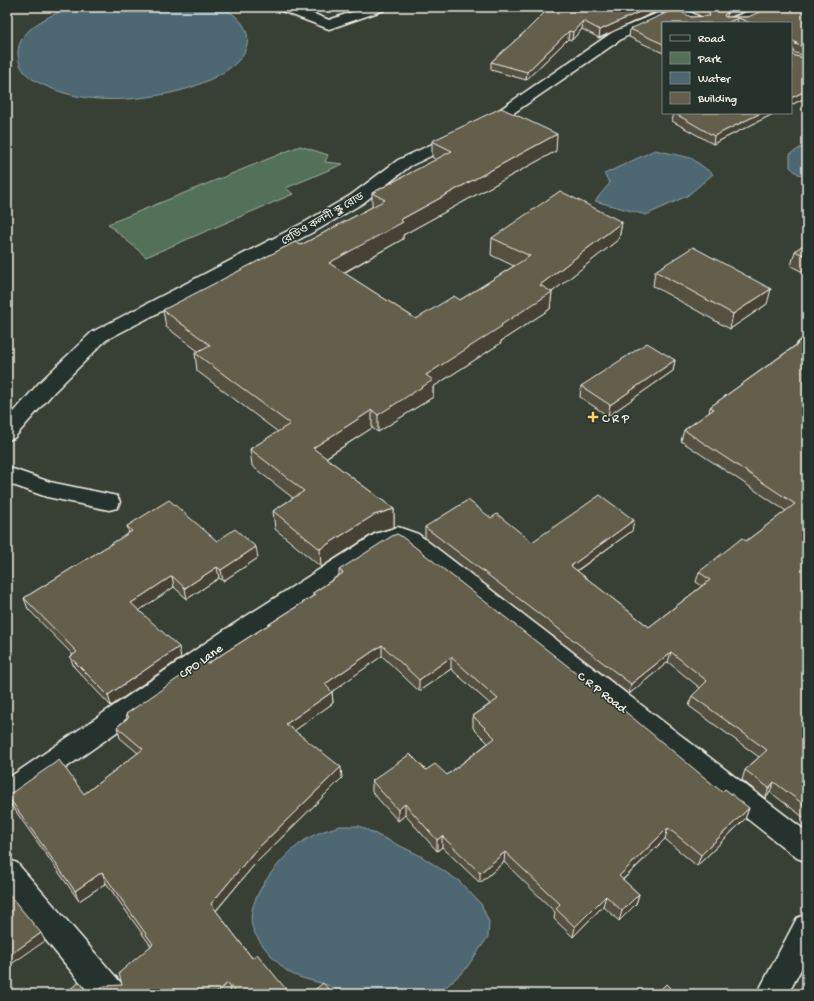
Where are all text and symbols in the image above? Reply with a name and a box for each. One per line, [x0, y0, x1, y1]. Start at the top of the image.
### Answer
legend [662, 22, 792, 114]
text: Road [698, 33, 725, 47]
text: Park [697, 53, 723, 67]
text: Water [698, 73, 732, 87]
text: Building [697, 93, 737, 107]
street label: রেডিও কলনী স্কুল রোড [279, 189, 366, 248]
marker: C R P [587, 411, 599, 423]
place label: C R P [602, 412, 630, 427]
street label: CPO Lane [177, 641, 226, 683]
street label: C R P Road [574, 669, 630, 718]

